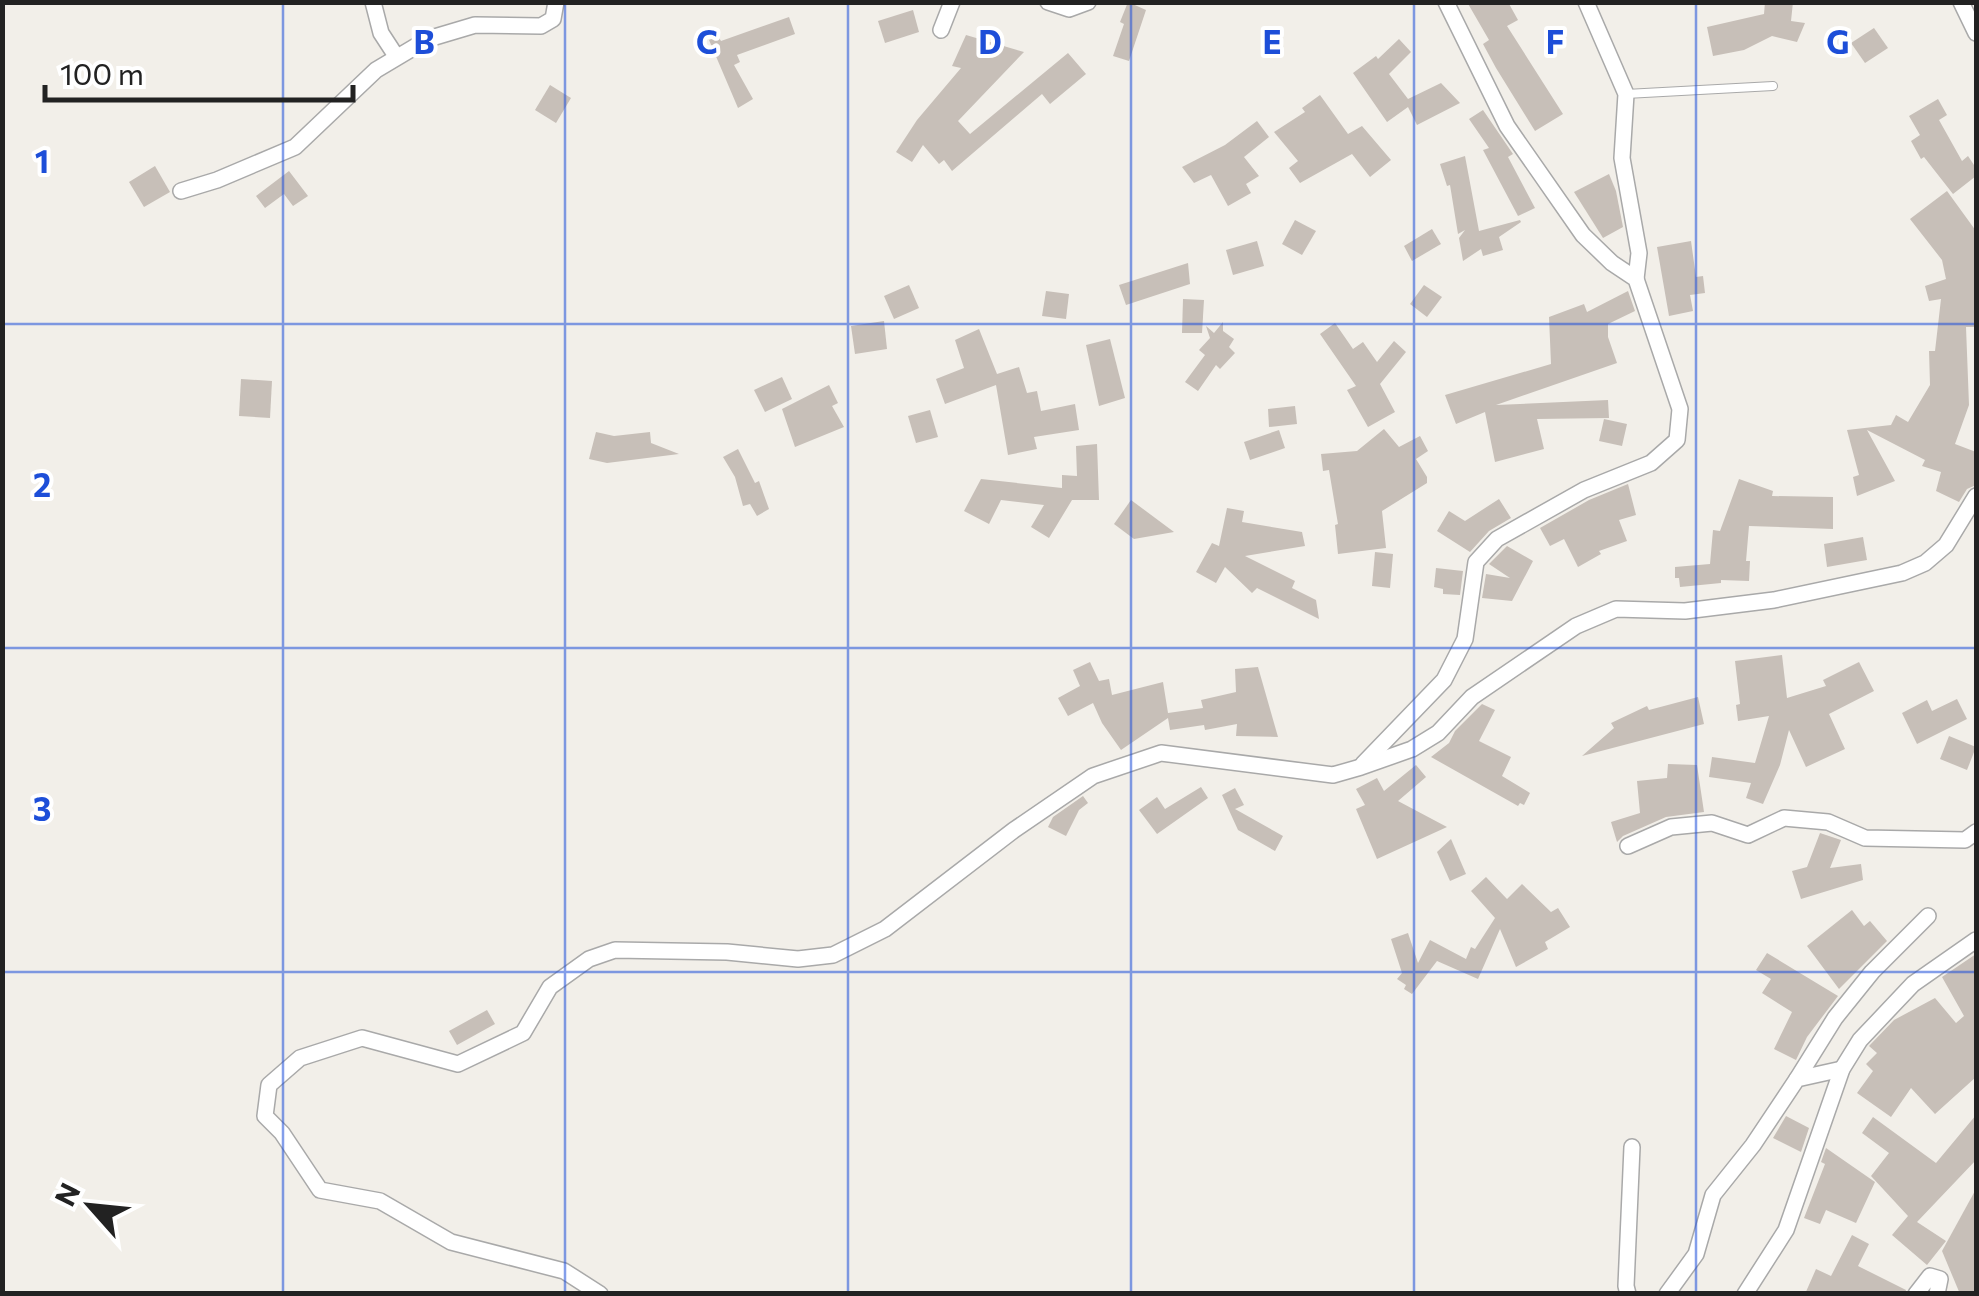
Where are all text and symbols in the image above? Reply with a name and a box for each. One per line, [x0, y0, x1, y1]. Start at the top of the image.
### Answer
text: B [413, 21, 435, 61]
text: C [696, 21, 718, 61]
text: D [978, 21, 1002, 61]
text: E [1262, 21, 1282, 61]
text: F [1546, 21, 1564, 61]
text: G [1826, 21, 1850, 61]
scale bar [45, 40, 352, 102]
text: 100 m [60, 54, 144, 91]
text: 1 [35, 140, 49, 180]
text: 2 [33, 464, 51, 504]
text: 3 [33, 788, 51, 828]
north arrow [40, 1156, 140, 1256]
text: N [47, 1177, 87, 1211]

